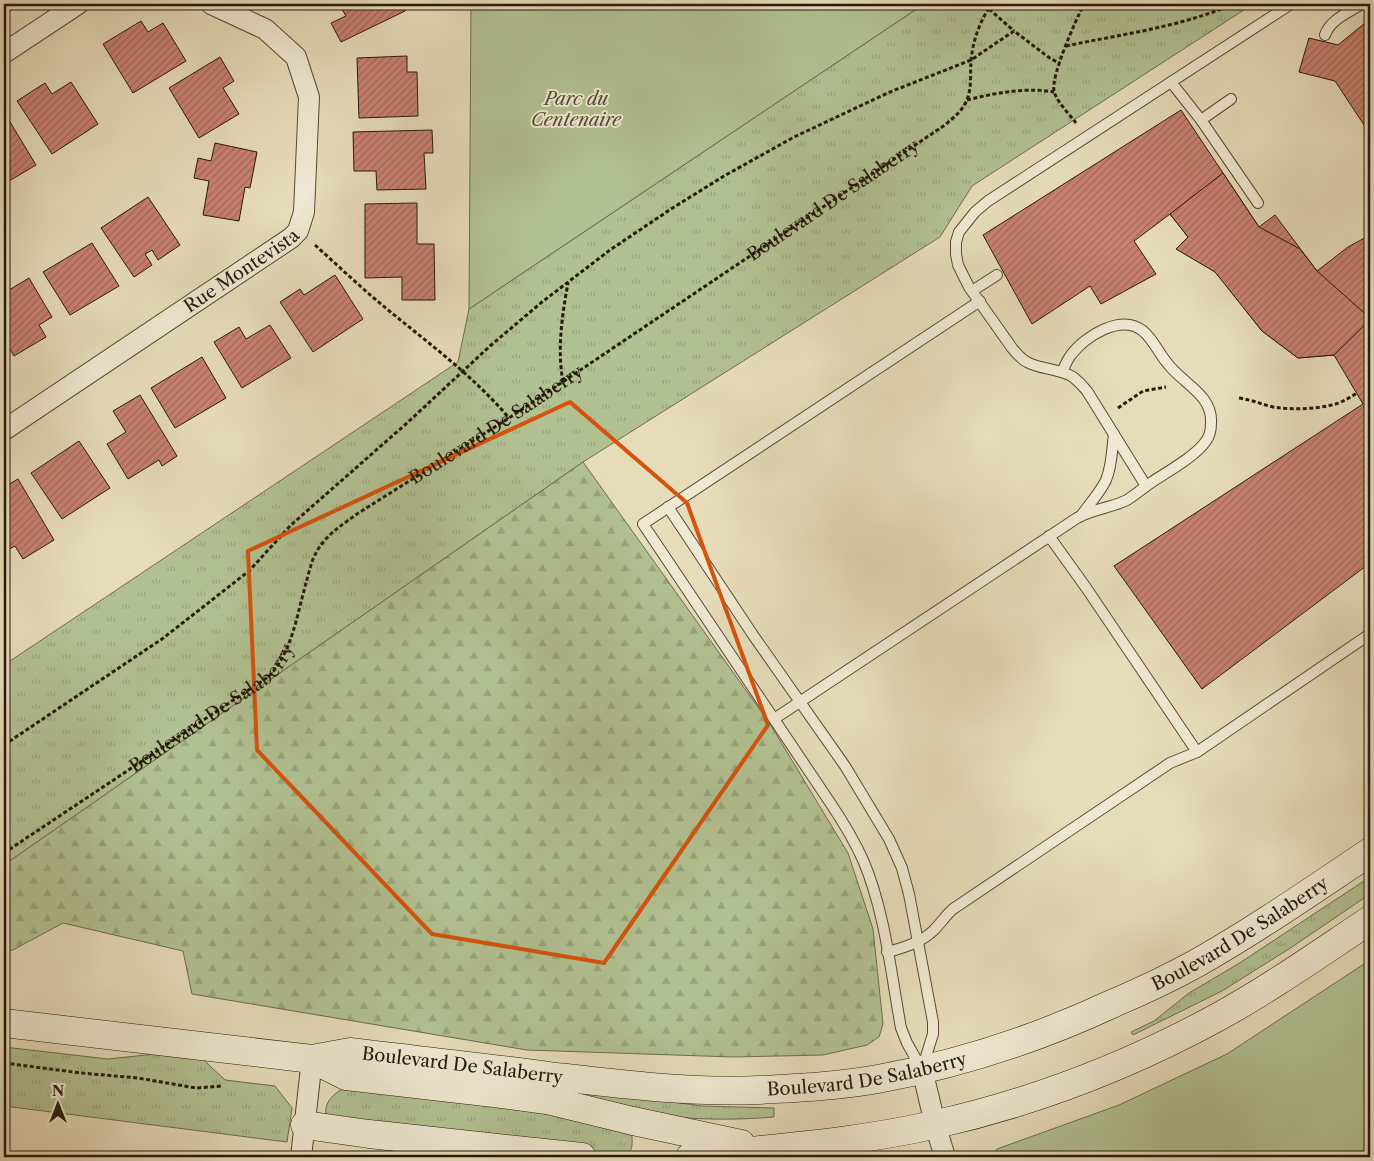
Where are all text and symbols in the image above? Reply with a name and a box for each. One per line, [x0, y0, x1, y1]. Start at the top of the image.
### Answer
park label: Parc du Centenaire [531, 88, 622, 131]
street label: Boulevard De Salaberry [743, 134, 924, 266]
street label: Rue Montevista [180, 224, 305, 317]
street label: Boulevard De Salaberry [405, 360, 588, 489]
street label: Boulevard De Salaberry [125, 640, 299, 777]
street label: Boulevard De Salaberry [1148, 872, 1333, 995]
street label: Boulevard De Salaberry [361, 1043, 565, 1089]
street label: Boulevard De Salaberry [766, 1047, 970, 1101]
north arrow [32, 1078, 82, 1128]
text: N [52, 1082, 64, 1100]

